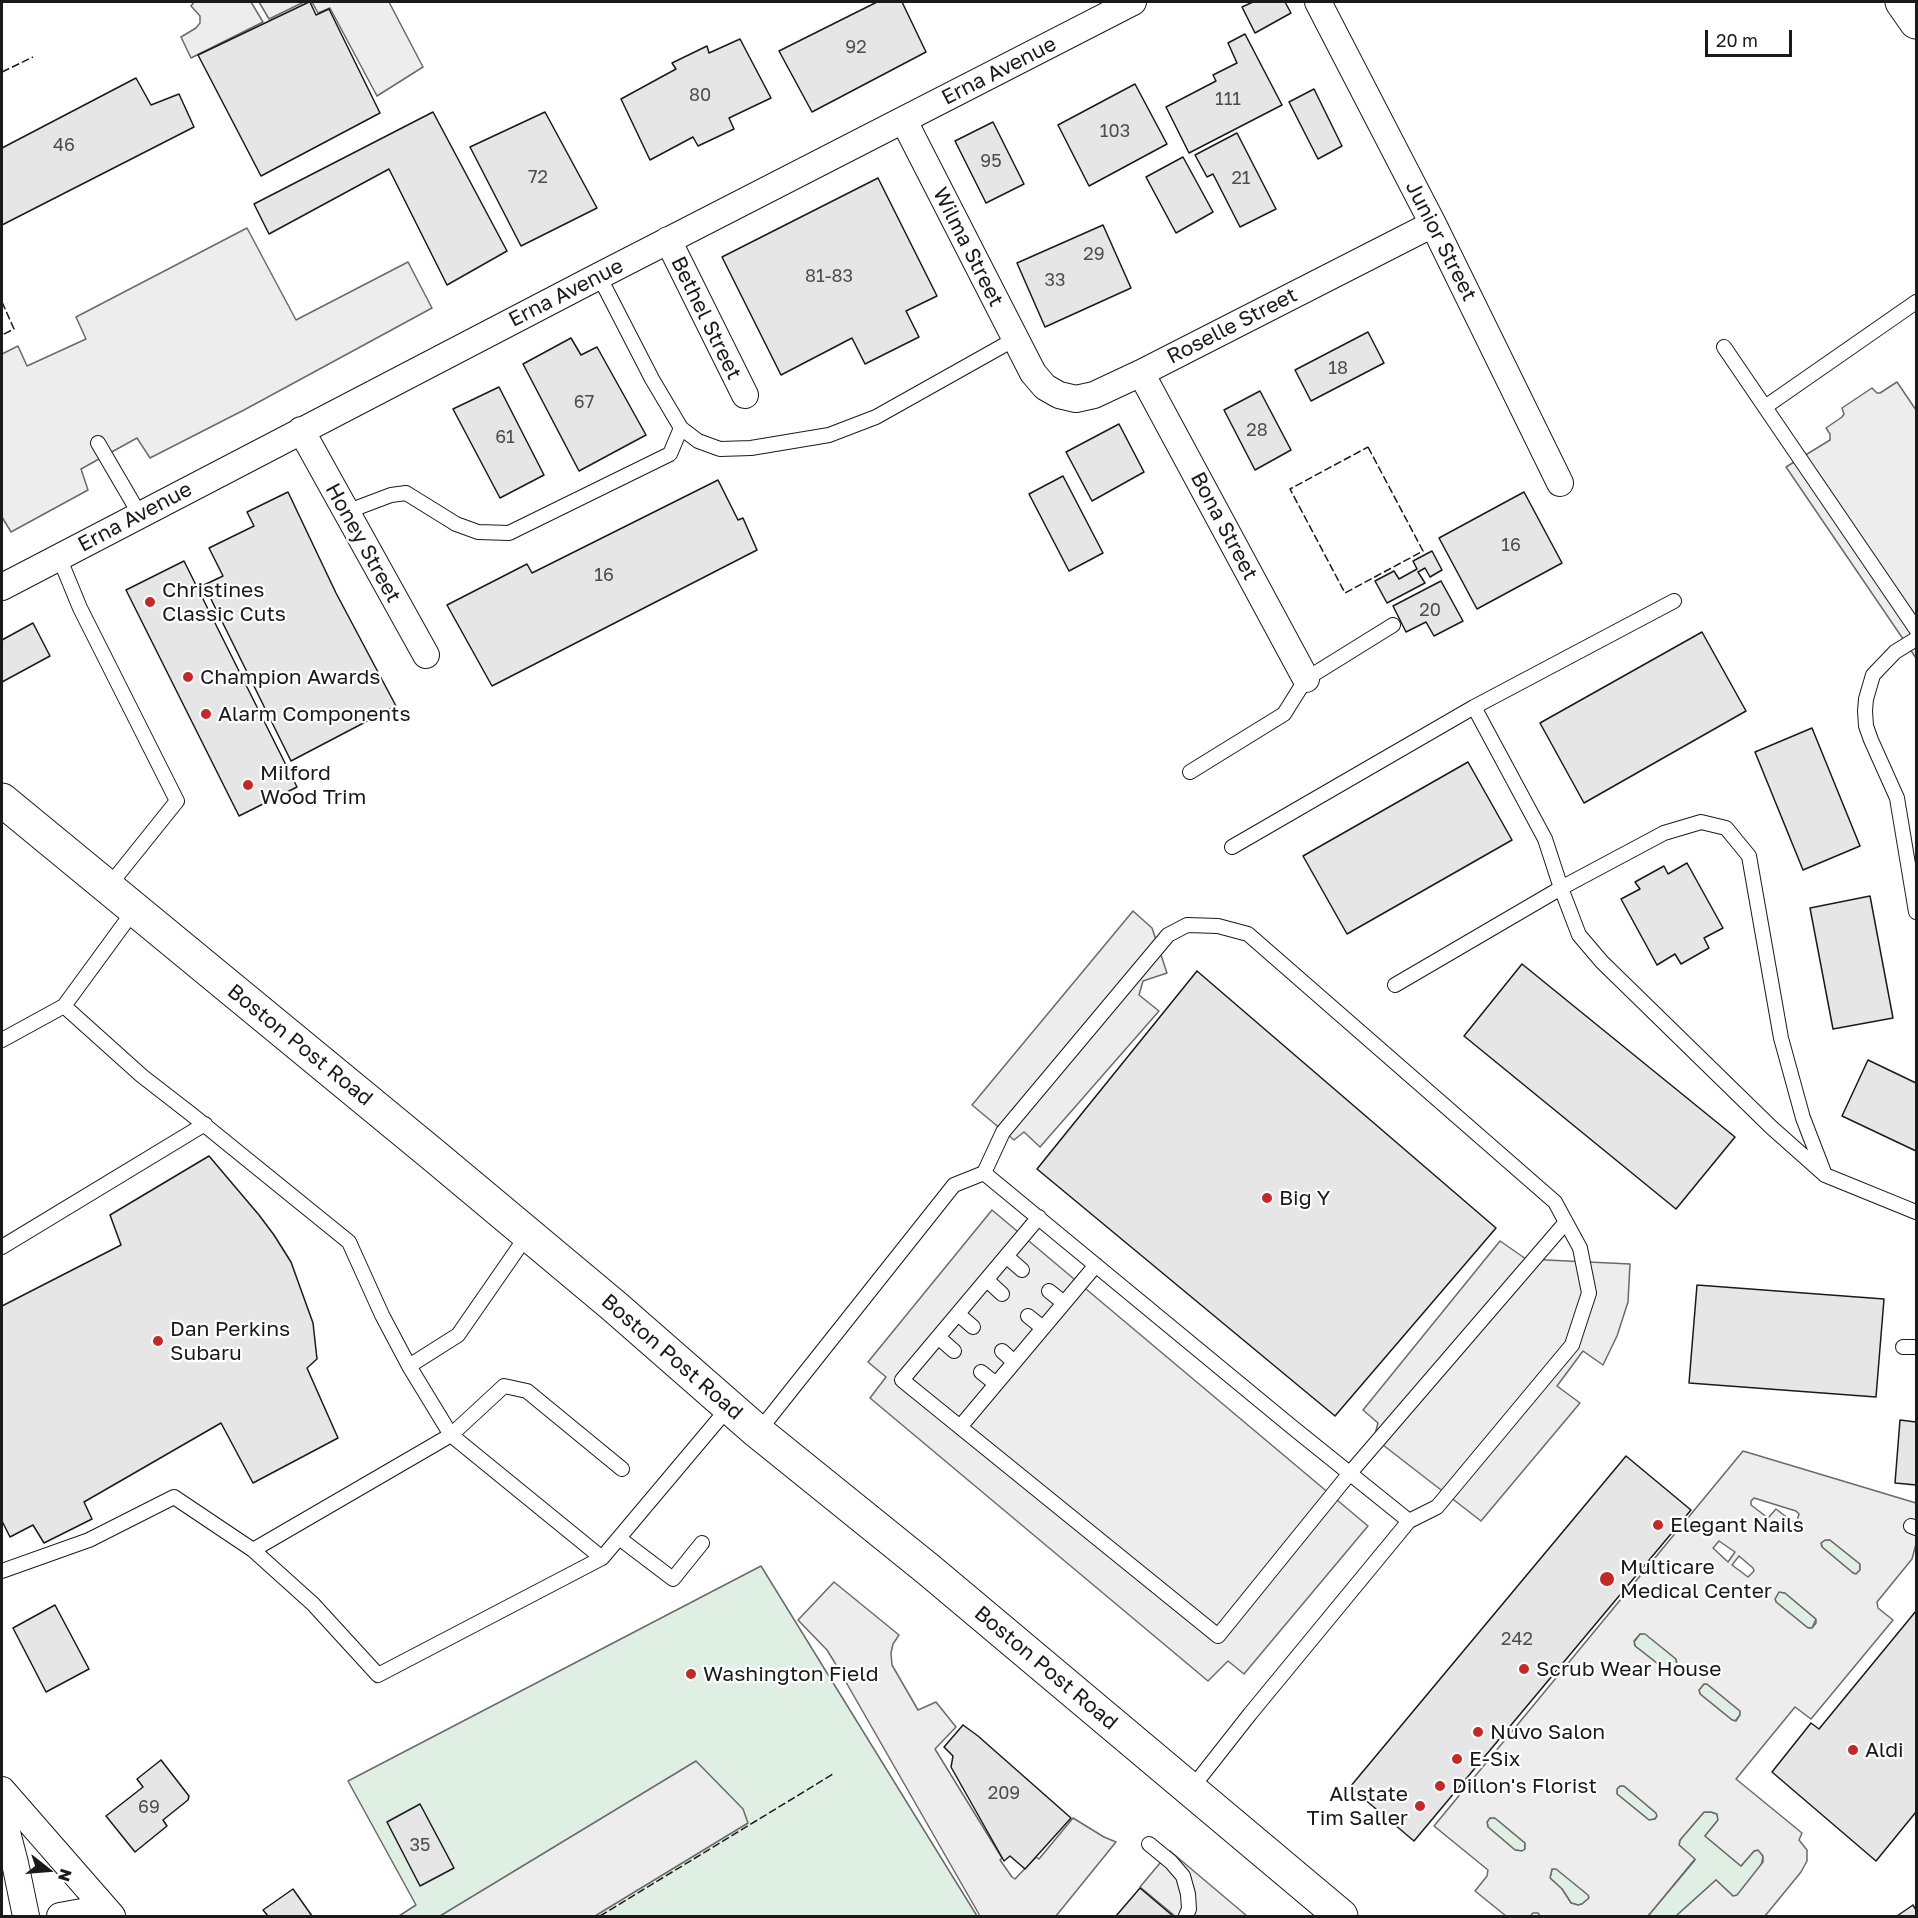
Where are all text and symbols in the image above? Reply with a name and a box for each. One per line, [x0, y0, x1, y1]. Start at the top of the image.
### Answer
scale bar [1708, 18, 1795, 56]
text: 20 m [1716, 29, 1758, 51]
street label: Erna Avenue [938, 31, 1060, 111]
house number: 92 [845, 36, 867, 58]
house number: 80 [689, 84, 711, 106]
house number: 111 [1215, 88, 1241, 110]
house number: 103 [1100, 120, 1130, 142]
house number: 46 [53, 134, 75, 156]
house number: 95 [980, 150, 1002, 172]
house number: 72 [528, 166, 548, 188]
house number: 21 [1231, 167, 1251, 189]
street label: Junior Street [1400, 177, 1482, 305]
street label: Wilma Street [927, 183, 1009, 311]
house number: 29 [1083, 243, 1105, 265]
street label: Bethel Street [665, 252, 747, 384]
street label: Erna Avenue [505, 253, 627, 333]
house number: 81-83 [805, 265, 853, 287]
house number: 33 [1044, 269, 1066, 291]
street label: Roselle Street [1163, 282, 1301, 370]
house number: 18 [1328, 357, 1348, 379]
house number: 67 [574, 391, 594, 413]
house number: 28 [1246, 419, 1268, 441]
house number: 61 [495, 426, 515, 448]
street label: Bona Street [1185, 468, 1263, 584]
street label: Erna Avenue [74, 476, 196, 558]
street label: Honey Street [320, 479, 406, 607]
house number: 16 [1501, 534, 1521, 556]
house number: 16 [594, 564, 614, 586]
place label: Christines Classic Cuts [162, 577, 286, 627]
marker: Christines Classic Cuts [143, 595, 157, 609]
house number: 20 [1419, 599, 1441, 621]
place label: Champion Awards [200, 664, 380, 690]
marker: Champion Awards [181, 670, 195, 684]
place label: Alarm Components [218, 701, 411, 727]
marker: Alarm Components [199, 707, 213, 721]
place label: Milford Wood Trim [260, 760, 366, 810]
marker: Milford Wood Trim [241, 778, 255, 792]
street label: Boston Post Road [222, 979, 378, 1111]
place label: Big Y [1279, 1185, 1330, 1211]
marker: Big Y [1260, 1191, 1274, 1205]
street label: Boston Post Road [596, 1289, 748, 1425]
place label: Dan Perkins Subaru [170, 1316, 290, 1366]
marker: Dan Perkins Subaru [151, 1334, 165, 1348]
place label: Elegant Nails [1670, 1512, 1804, 1538]
marker: Elegant Nails [1651, 1518, 1665, 1532]
place label: Multicare Medical Center [1620, 1554, 1772, 1604]
marker: Multicare Medical Center [1598, 1570, 1616, 1588]
street label: Boston Post Road [969, 1601, 1123, 1735]
house number: 242 [1501, 1628, 1533, 1650]
place label: Scrub Wear House [1536, 1656, 1721, 1682]
place label: Washington Field [703, 1661, 879, 1687]
marker: Scrub Wear House [1517, 1662, 1531, 1676]
marker: Washington Field [684, 1667, 698, 1681]
place label: Nuvo Salon [1490, 1719, 1605, 1745]
marker: Nuvo Salon [1471, 1725, 1485, 1739]
place label: Aldi [1865, 1737, 1904, 1763]
marker: Aldi [1846, 1743, 1860, 1757]
place label: E-Six [1469, 1746, 1520, 1772]
marker: E-Six [1450, 1752, 1464, 1766]
place label: Dillon's Florist [1452, 1773, 1597, 1799]
marker: Dillon's Florist [1433, 1779, 1447, 1793]
place label: Allstate Tim Saller [1307, 1781, 1408, 1831]
house number: 209 [988, 1782, 1020, 1804]
house number: 69 [138, 1796, 160, 1818]
marker: Allstate Tim Saller [1413, 1799, 1427, 1813]
house number: 35 [410, 1834, 430, 1856]
north arrow [18, 1840, 78, 1900]
text: N [54, 1867, 77, 1884]

